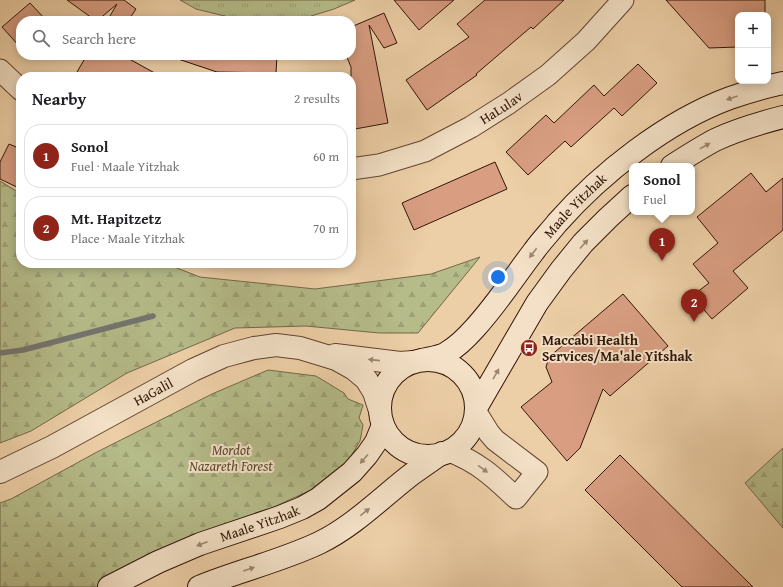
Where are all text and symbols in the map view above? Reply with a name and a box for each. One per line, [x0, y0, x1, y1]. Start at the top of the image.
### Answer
map controls [735, 12, 771, 84]
button: + [735, 12, 771, 48]
search box [16, 16, 356, 60]
icon: search [30, 27, 52, 49]
text: Search here [62, 28, 136, 49]
button: − [735, 48, 771, 84]
text: Nearby [32, 86, 86, 111]
street label: HaLulav [476, 86, 527, 129]
text: 2 results [294, 89, 340, 108]
one-way arrow [726, 95, 738, 101]
text: Sonol [71, 136, 108, 157]
one-way arrow [699, 142, 711, 149]
text: 1 [43, 147, 49, 166]
text: 60 m [313, 147, 339, 166]
text: Fuel · Maale Yitzhak [71, 157, 179, 176]
popup [629, 163, 695, 215]
street label: Maale Yitzhak [539, 168, 612, 242]
text: Sonol [643, 169, 681, 190]
text: Fuel [643, 190, 666, 209]
text: Mt. Hapitzetz [71, 208, 161, 229]
text: 2 [43, 219, 49, 238]
text: 70 m [313, 219, 339, 238]
pin: 1 [649, 228, 675, 261]
text: Place · Maale Yitzhak [71, 229, 185, 248]
one-way arrow [579, 238, 588, 249]
one-way arrow [528, 247, 537, 258]
your location [488, 267, 508, 287]
pin: 2 [681, 289, 707, 322]
place label: Maccabi Health Services/Ma'ale Yitshak [542, 330, 694, 366]
bus stop icon: Maccabi Health Services/Ma'ale Yitshak [519, 338, 539, 358]
one-way arrow [368, 356, 380, 363]
one-way arrow [492, 368, 499, 380]
street label: HaGalil [130, 373, 177, 411]
park label: Mordot Nazareth Forest [189, 440, 273, 476]
one-way arrow [360, 453, 369, 464]
one-way arrow [478, 465, 488, 473]
street label: Maale Yitzhak [217, 500, 304, 547]
one-way arrow [359, 508, 370, 516]
one-way arrow [196, 541, 208, 547]
one-way arrow [243, 565, 255, 571]

